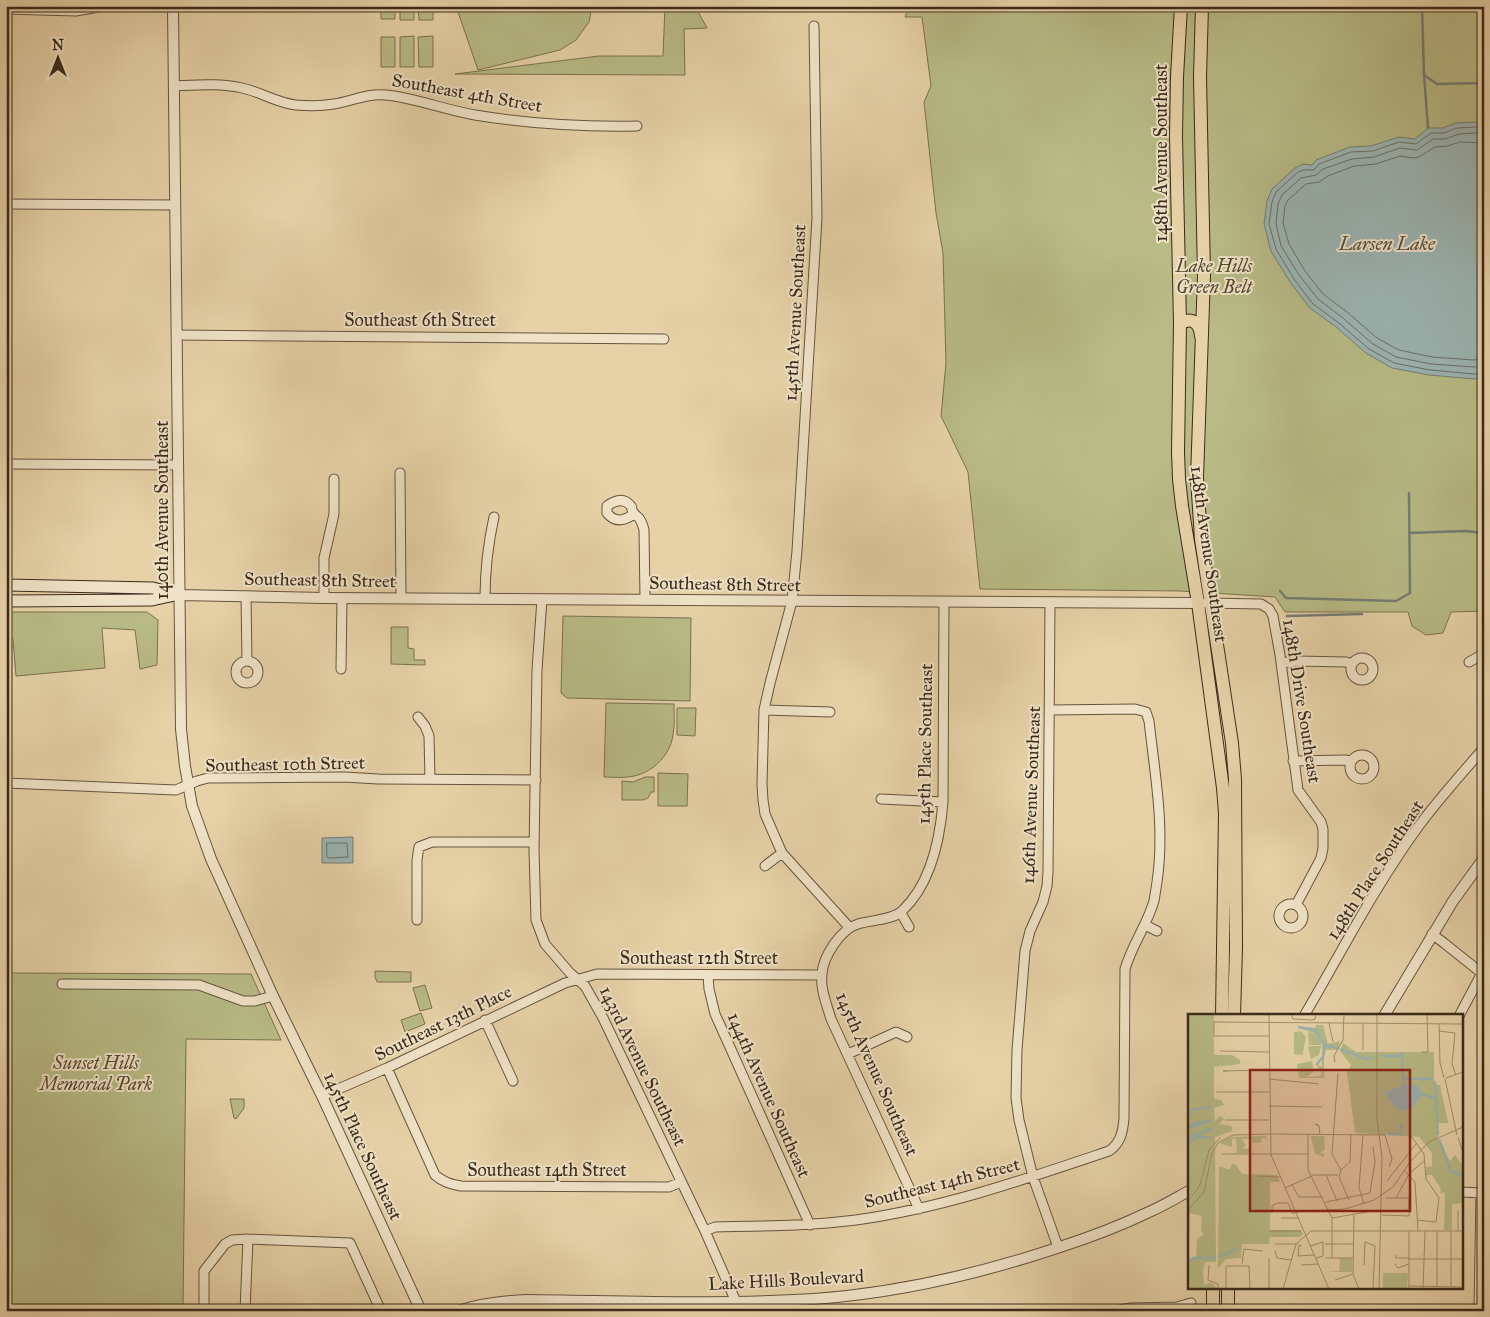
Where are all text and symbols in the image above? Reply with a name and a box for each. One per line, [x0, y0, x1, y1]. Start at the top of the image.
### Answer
north arrow [32, 32, 82, 82]
text: N [52, 37, 64, 54]
street label: 148th Avenue Southeast [1150, 63, 1172, 242]
street label: Southeast 4th Street [390, 69, 545, 117]
street label: 145th Avenue Southeast [779, 223, 811, 402]
water label: Larsen Lake [1338, 232, 1436, 255]
park label: Lake Hills Green Belt [1175, 255, 1253, 298]
street label: Southeast 6th Street [344, 309, 496, 331]
street label: 140th Avenue Southeast [151, 420, 173, 600]
street label: 148th Avenue Southeast [1186, 464, 1232, 644]
street label: Southeast 8th Street [244, 568, 397, 592]
street label: Southeast 8th Street [649, 572, 802, 596]
street label: 148th Drive Southeast [1278, 617, 1326, 785]
street label: 145th Place Southeast [913, 663, 937, 825]
street label: 146th Avenue Southeast [1017, 705, 1045, 884]
street label: Southeast 10th Street [205, 752, 366, 776]
street label: 148th Place Southeast [1322, 795, 1429, 944]
street label: Southeast 12th Street [620, 947, 779, 969]
street label: Southeast 13th Place [371, 980, 515, 1066]
street label: 143rd Avenue Southeast [595, 982, 692, 1150]
street label: 145th Avenue Southeast [831, 989, 923, 1160]
street label: 144th Avenue Southeast [723, 1009, 816, 1182]
inset map [1188, 1014, 1462, 1290]
park label: Sunset Hills Memorial Park [38, 1052, 152, 1095]
street label: 145th Place Southeast [319, 1068, 407, 1224]
street label: Southeast 14th Street [862, 1153, 1023, 1213]
street label: Southeast 14th Street [467, 1159, 627, 1181]
street label: Lake Hills Boulevard [708, 1265, 864, 1295]

